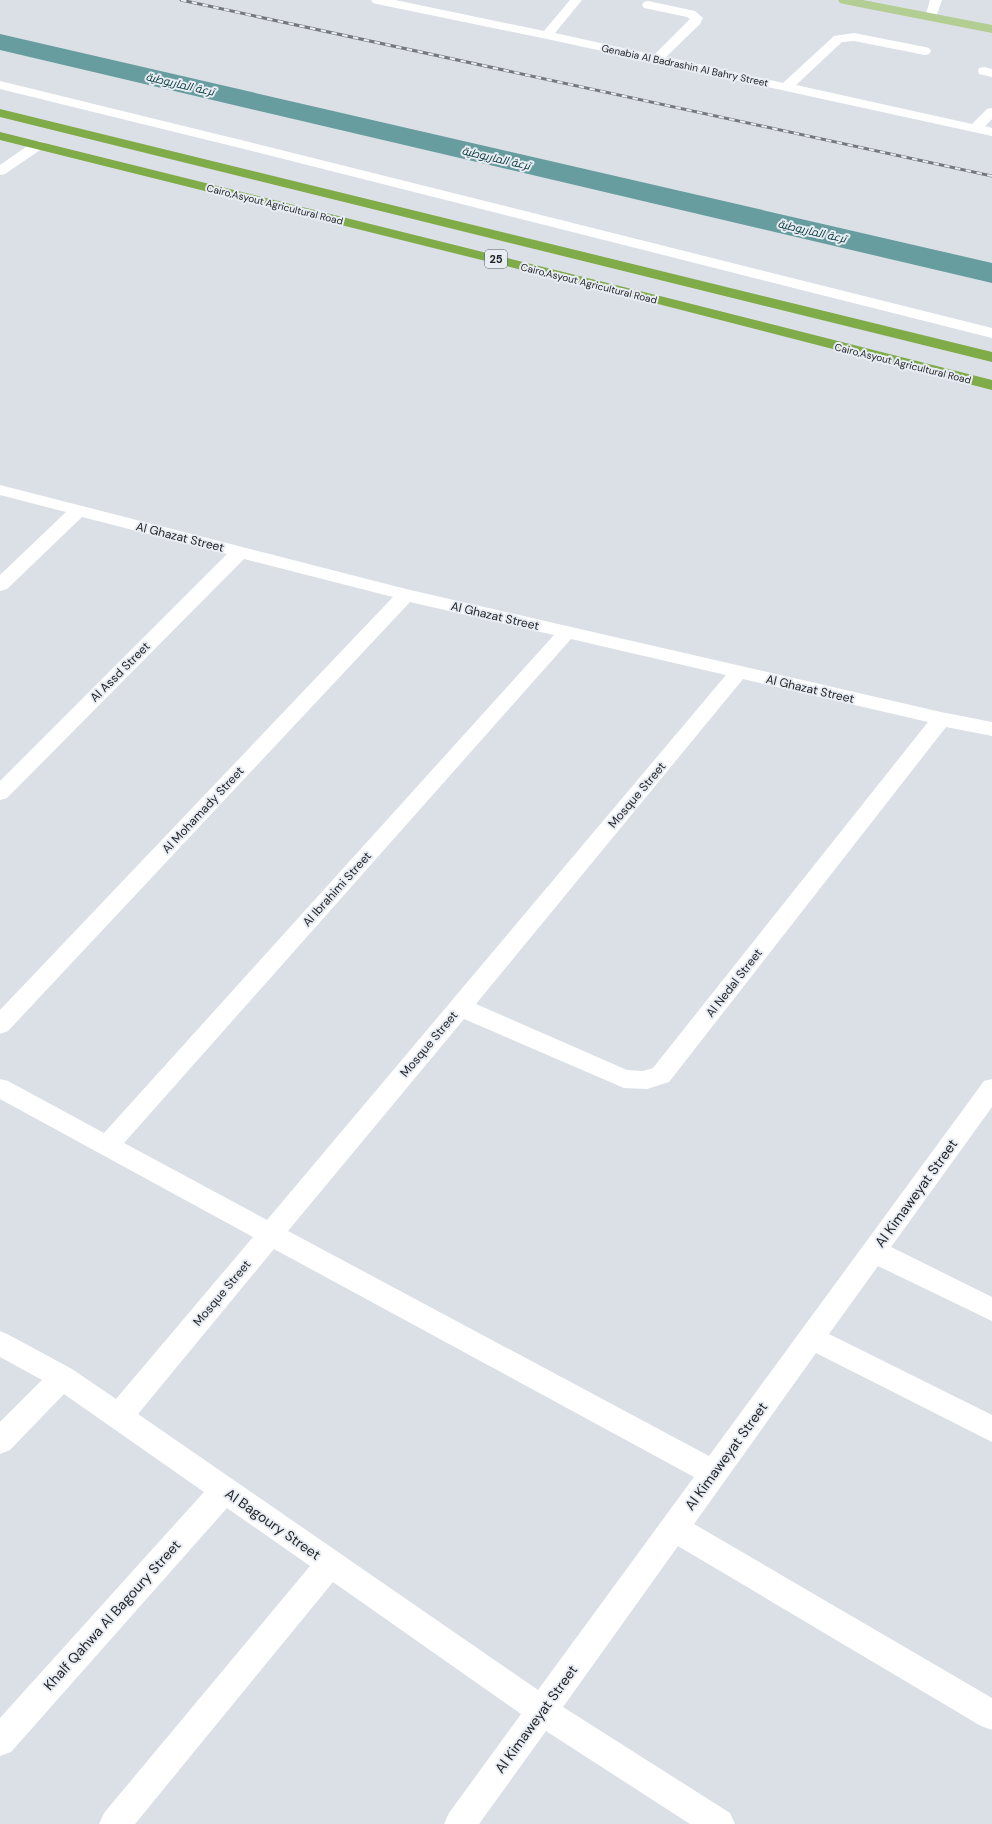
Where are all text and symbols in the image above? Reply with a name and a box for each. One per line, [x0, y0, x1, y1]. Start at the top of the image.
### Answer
street label: Genabia Al Badrashin Al Bahry Street [600, 41, 770, 90]
water label: ترعة الماريوطية [144, 69, 218, 99]
water label: ترعة الماريوطية [460, 143, 534, 173]
street label: Cairo,Asyout Agricultural Road [205, 181, 344, 228]
water label: ترعة الماريوطية [776, 216, 850, 246]
road number: 25 [485, 250, 507, 268]
street label: Cairo,Asyout Agricultural Road [519, 260, 658, 307]
street label: Cairo,Asyout Agricultural Road [833, 340, 972, 387]
street label: Al Ghazat Street [134, 518, 226, 556]
street label: Al Ghazat Street [449, 598, 541, 634]
street label: Al Assd Street [87, 638, 154, 705]
street label: Al Ghazat Street [764, 671, 856, 707]
street label: Mosque Street [605, 758, 670, 831]
street label: Al Mohamady Street [159, 763, 248, 857]
street label: Al Ibrahimi Street [299, 848, 375, 930]
street label: Al Nedal Street [702, 945, 766, 1021]
street label: Mosque Street [397, 1007, 462, 1080]
street label: Al Kimaweyat Street [871, 1135, 961, 1251]
street label: Mosque Street [190, 1256, 255, 1329]
street label: Al Kimaweyat Street [681, 1398, 771, 1514]
street label: Al Bagoury Street [222, 1484, 324, 1564]
street label: Khalf Qahwa Al Bagoury Street [40, 1536, 184, 1694]
street label: Al Kimaweyat Street [491, 1661, 581, 1777]

